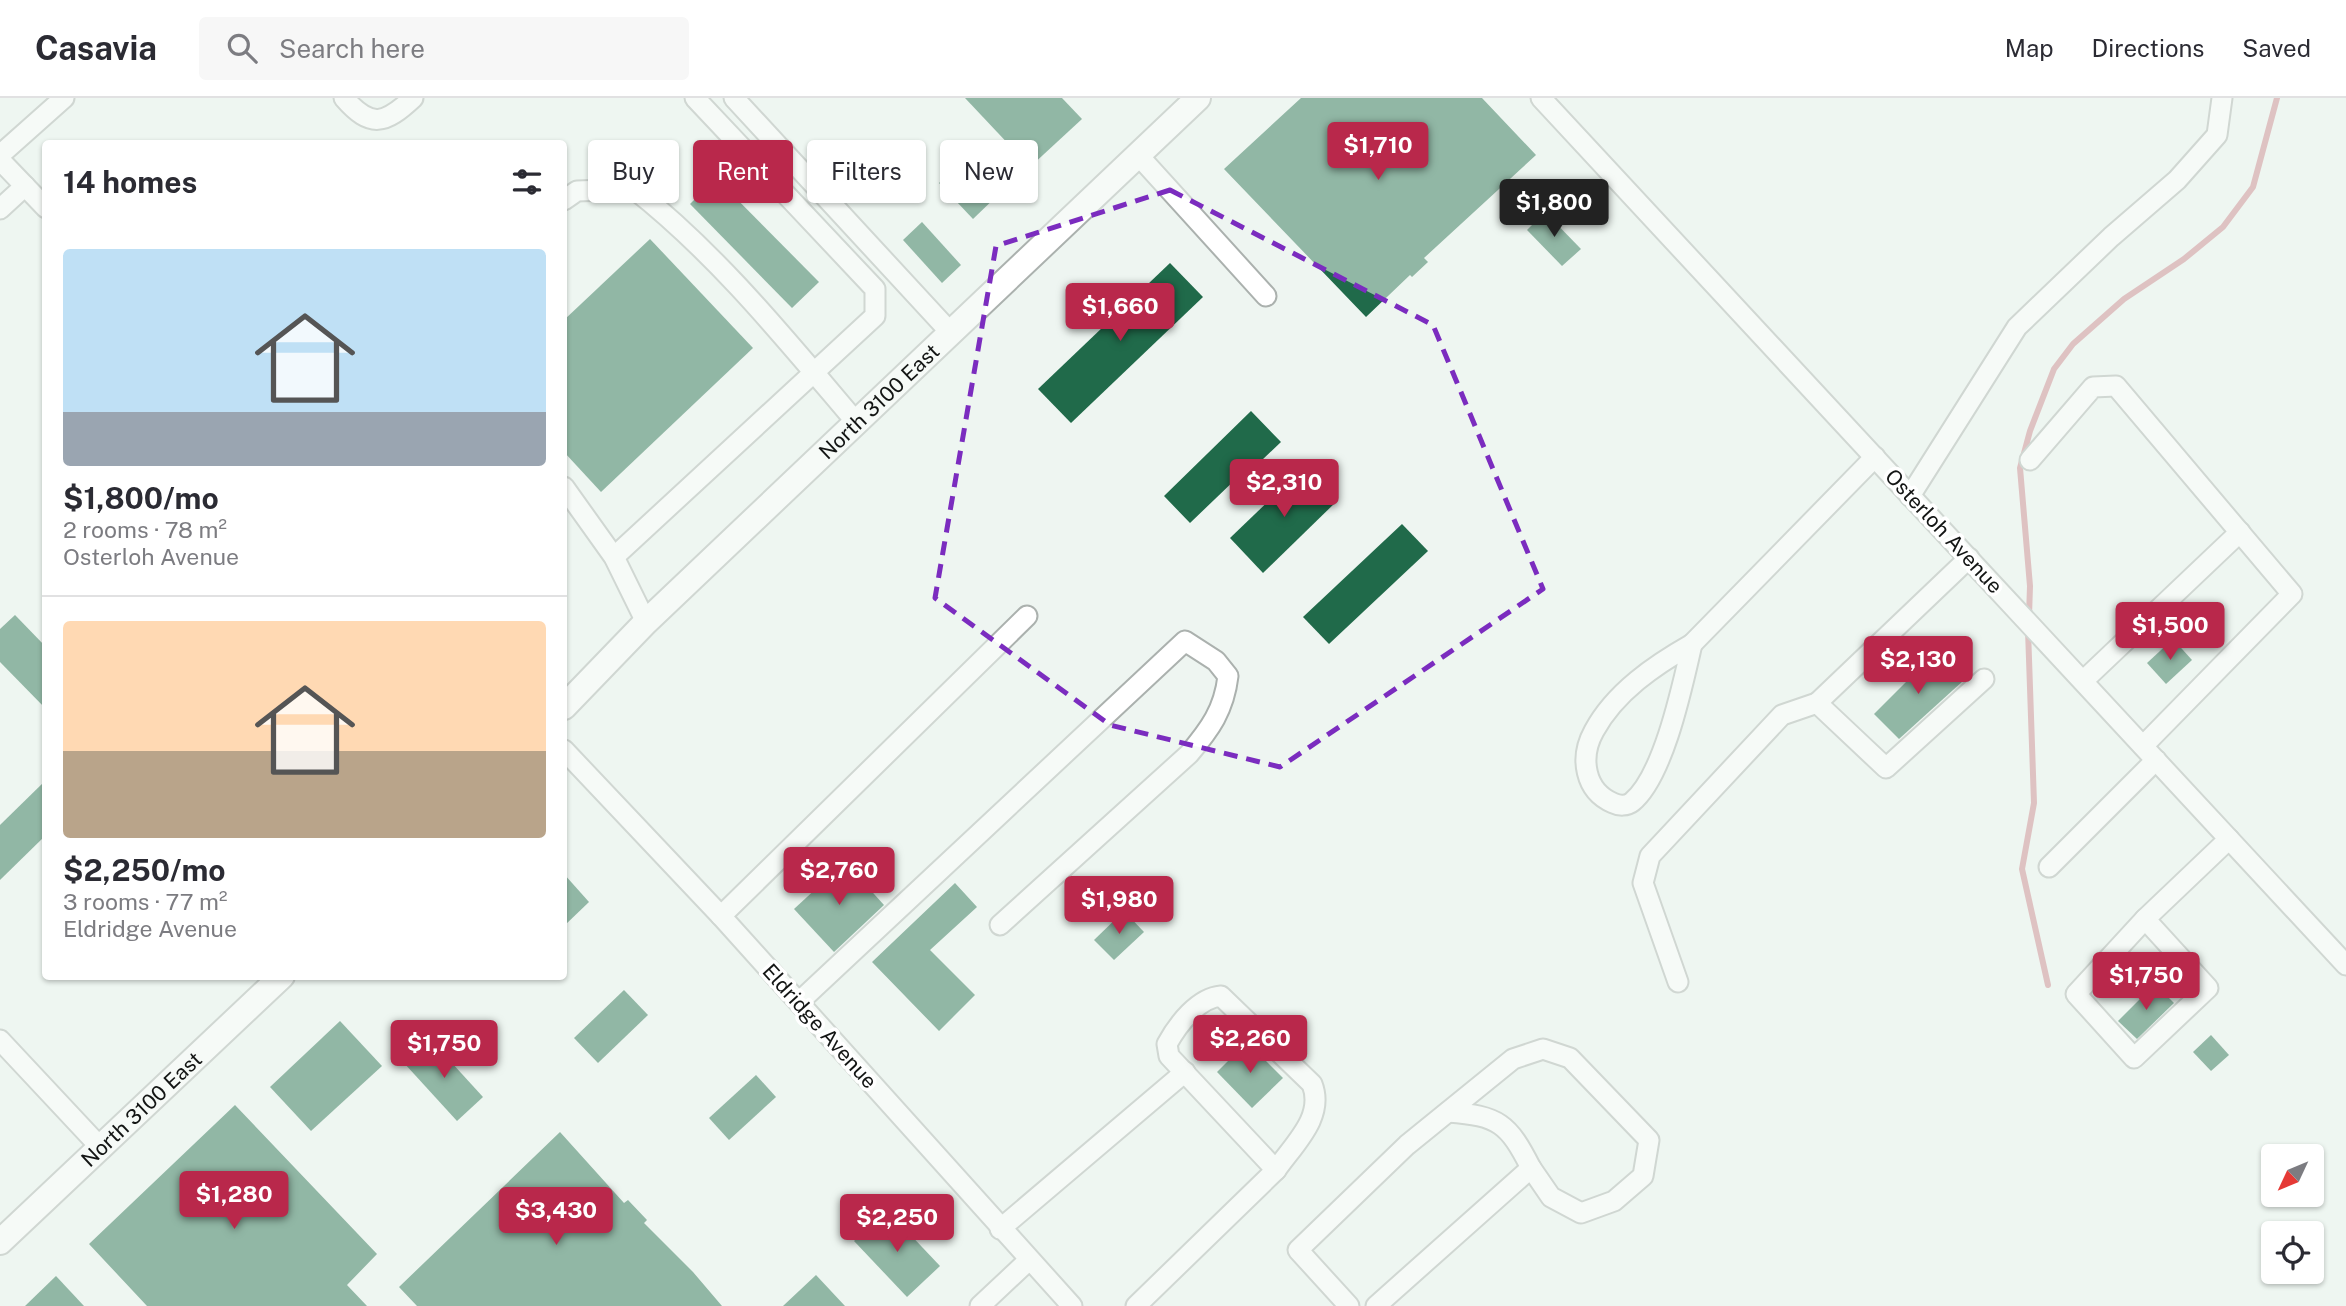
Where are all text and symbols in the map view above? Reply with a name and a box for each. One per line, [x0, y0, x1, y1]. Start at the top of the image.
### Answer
search box [199, 17, 689, 80]
text: Casavia [35, 29, 157, 67]
icon: search [223, 29, 261, 67]
text: Search here [279, 33, 425, 64]
text: Map [2005, 34, 2054, 62]
text: Directions [2092, 34, 2204, 62]
text: Saved [2242, 34, 2311, 62]
pin: $1,710 [1321, 122, 1435, 182]
text: $1,710 [1343, 131, 1413, 158]
chip: Buy [588, 140, 679, 203]
chip: Rent [693, 140, 793, 203]
chip: Filters [807, 140, 926, 203]
chip: New [940, 140, 1038, 203]
icon: filters [508, 163, 546, 201]
text: 14 homes [63, 164, 197, 200]
pin: $1,800 [1497, 180, 1611, 239]
text: $1,800 [1516, 188, 1592, 215]
pin: $1,660 [1063, 284, 1177, 343]
text: $1,660 [1082, 292, 1158, 319]
icon: home [242, 295, 368, 421]
street label: North 3100 East [813, 338, 944, 464]
pin: $2,310 [1227, 460, 1341, 519]
street label: Osterloh Avenue [1880, 464, 2008, 598]
text: $2,310 [1246, 468, 1322, 495]
text: $1,800/mo [63, 480, 219, 516]
text: 2 rooms · 78 m² [63, 516, 227, 543]
text: Osterloh Avenue [63, 543, 239, 570]
pin: $1,500 [2113, 602, 2227, 662]
text: $1,500 [2132, 611, 2208, 638]
pin: $2,130 [1861, 636, 1975, 696]
text: $2,130 [1880, 645, 1956, 672]
icon: home [242, 667, 368, 793]
pin: $2,760 [782, 848, 896, 907]
text: $2,250/mo [63, 852, 226, 888]
text: $2,760 [800, 856, 878, 883]
pin: $1,980 [1062, 876, 1176, 936]
text: $1,980 [1080, 885, 1158, 912]
text: 3 rooms · 77 m² [63, 888, 227, 915]
text: Eldridge Avenue [63, 915, 237, 942]
pin: $1,750 [2089, 953, 2203, 1012]
street label: Eldridge Avenue [758, 959, 882, 1093]
text: $1,750 [2109, 961, 2183, 988]
pin: $2,260 [1193, 1016, 1307, 1075]
pin: $1,750 [387, 1020, 501, 1080]
text: $2,260 [1209, 1024, 1291, 1051]
text: $1,750 [407, 1029, 481, 1056]
street label: North 3100 East [76, 1046, 207, 1172]
north arrow [2261, 1144, 2324, 1208]
map controls [2261, 1144, 2324, 1284]
pin: $1,280 [177, 1172, 291, 1231]
text: $1,280 [195, 1180, 273, 1207]
pin: $3,430 [499, 1188, 613, 1247]
pin: $2,250 [840, 1194, 954, 1254]
text: $3,430 [515, 1196, 597, 1223]
text: $2,250 [856, 1203, 938, 1230]
button: locate [2261, 1221, 2324, 1284]

